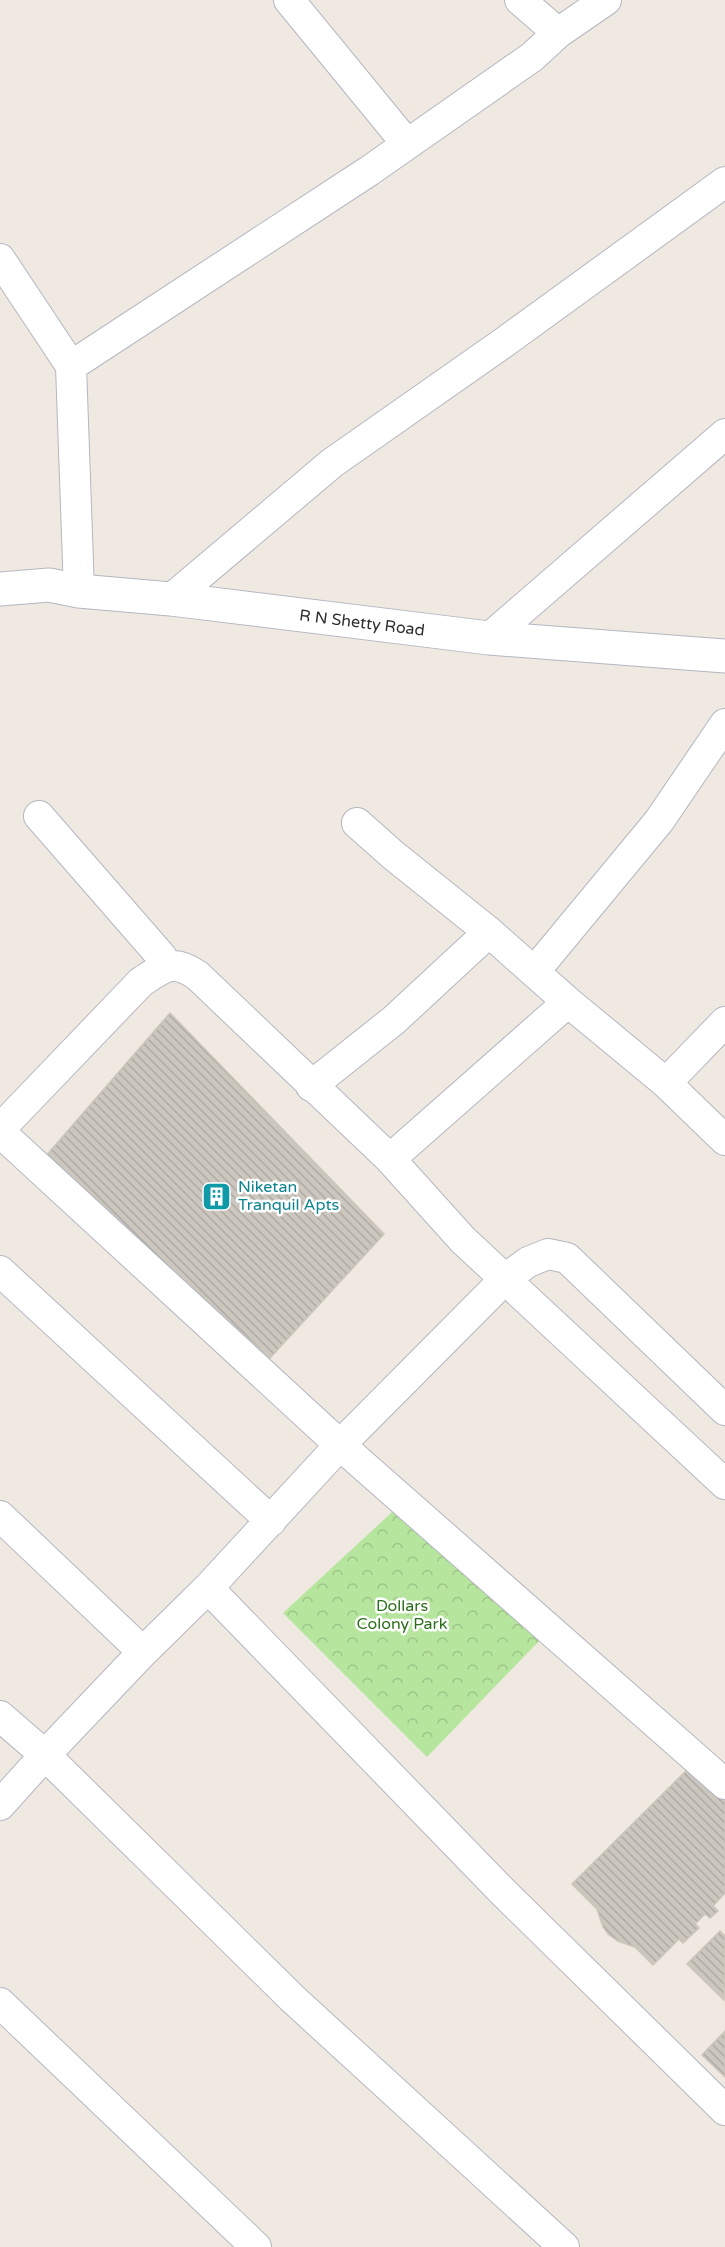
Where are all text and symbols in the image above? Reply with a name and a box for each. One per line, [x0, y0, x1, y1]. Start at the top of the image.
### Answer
street label: R N Shetty Road [298, 605, 426, 641]
place label: Niketan Tranquil Apts [238, 1177, 339, 1215]
building icon: Niketan Tranquil Apts [201, 1180, 233, 1212]
park label: Dollars Colony Park [357, 1596, 448, 1634]

